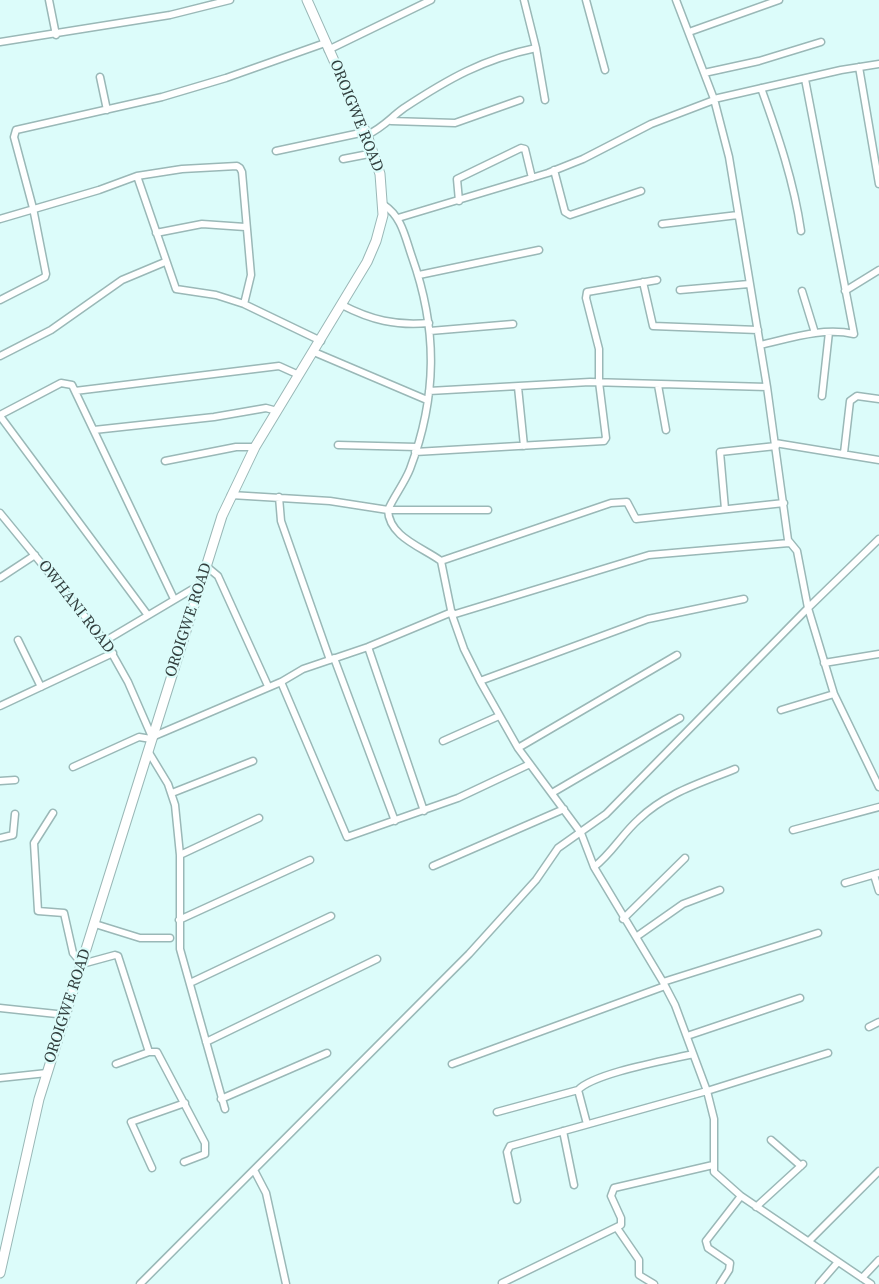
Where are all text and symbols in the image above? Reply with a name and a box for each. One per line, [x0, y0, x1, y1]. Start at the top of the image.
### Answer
street label: OROIGWE ROAD [325, 57, 387, 175]
street label: OWHANI ROAD [34, 557, 118, 657]
street label: OROIGWE ROAD [161, 560, 217, 680]
street label: OROIGWE ROAD [40, 946, 96, 1066]

